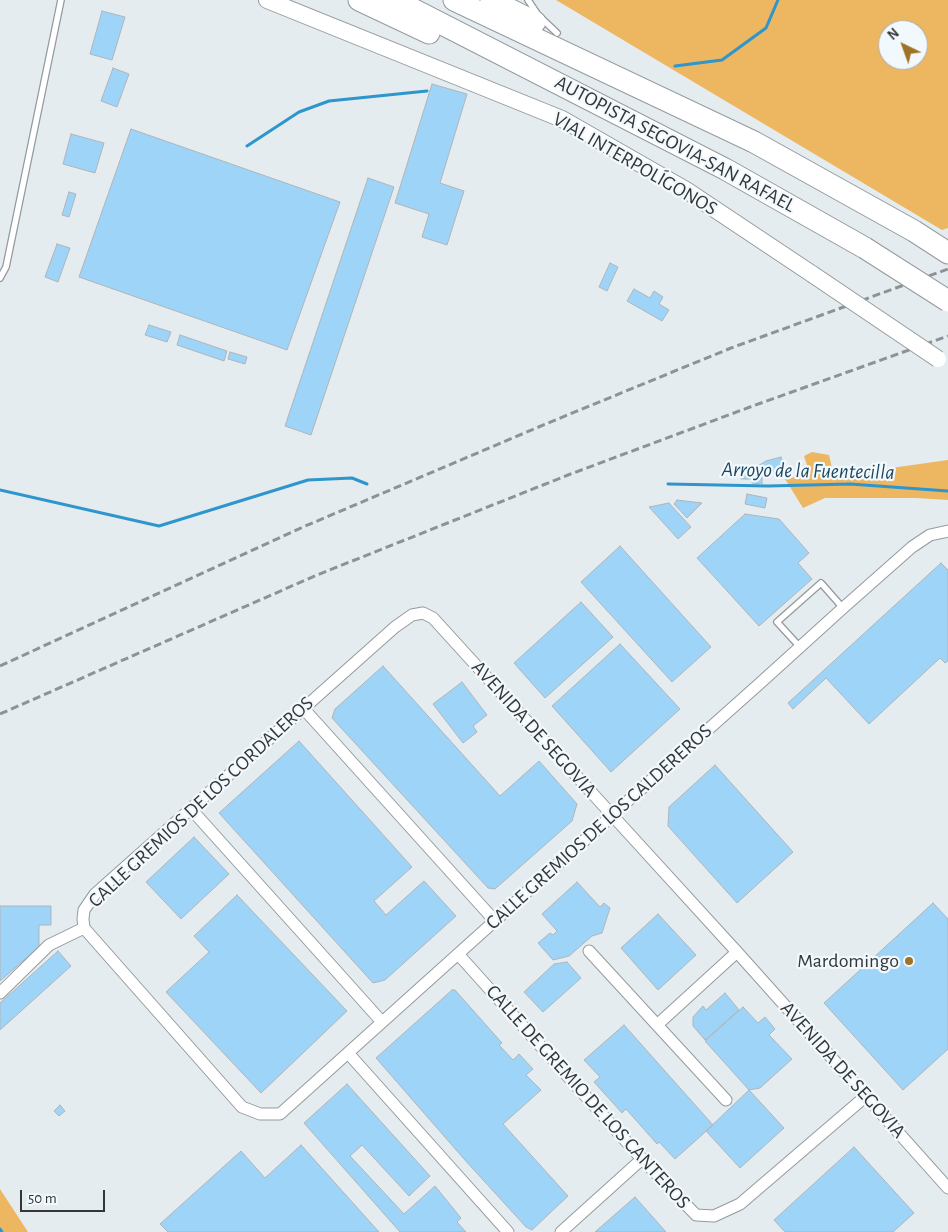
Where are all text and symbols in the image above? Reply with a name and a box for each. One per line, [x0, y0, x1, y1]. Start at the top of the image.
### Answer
north arrow [878, 20, 928, 70]
text: N [885, 26, 902, 43]
street label: AUTOPISTA SEGOVIA-SAN RAFAEL [551, 70, 799, 218]
street label: VIAL INTERPOLÍGONOS [549, 107, 721, 221]
water label: Arroyo de la Fuentecilla [721, 457, 895, 485]
street label: AVENIDA DE SEGOVIA [466, 656, 602, 802]
street label: CALLE GREMIOS DE LOS CORDALEROS [84, 691, 318, 913]
street label: CALLE GREMIOS DE LOS CALDEREROS [481, 719, 717, 935]
place label: Mardomingo [797, 949, 899, 973]
marker: Mardomingo [903, 955, 915, 967]
street label: CALLE DE GREMIO DE LOS CANTEROS [481, 980, 695, 1214]
street label: AVENIDA DE SEGOVIA [775, 997, 911, 1143]
scale bar [22, 1180, 108, 1212]
text: 50 m [28, 1191, 57, 1206]

